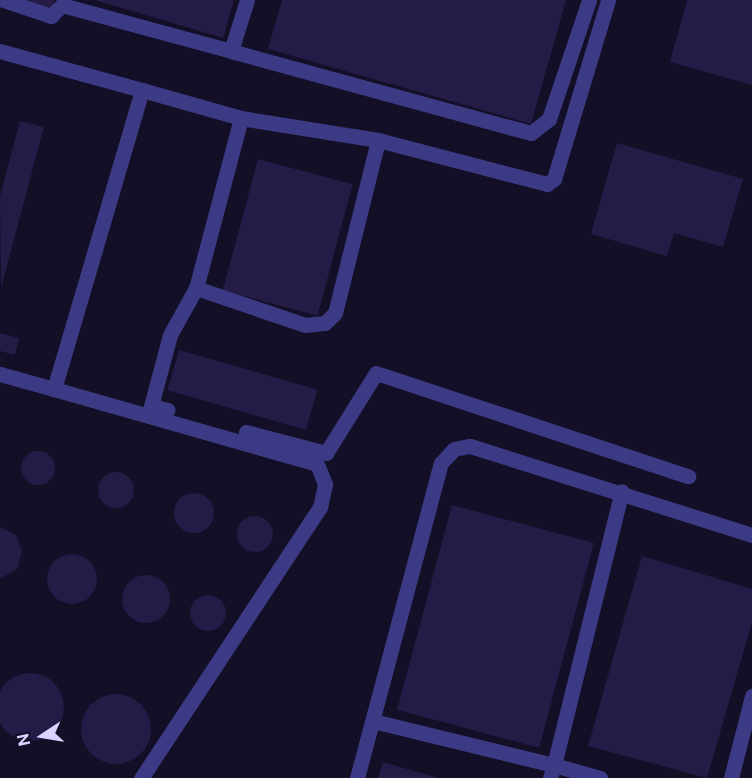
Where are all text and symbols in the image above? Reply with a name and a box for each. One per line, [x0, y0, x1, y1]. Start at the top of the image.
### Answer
north arrow [12, 706, 72, 766]
text: N [13, 732, 34, 748]

